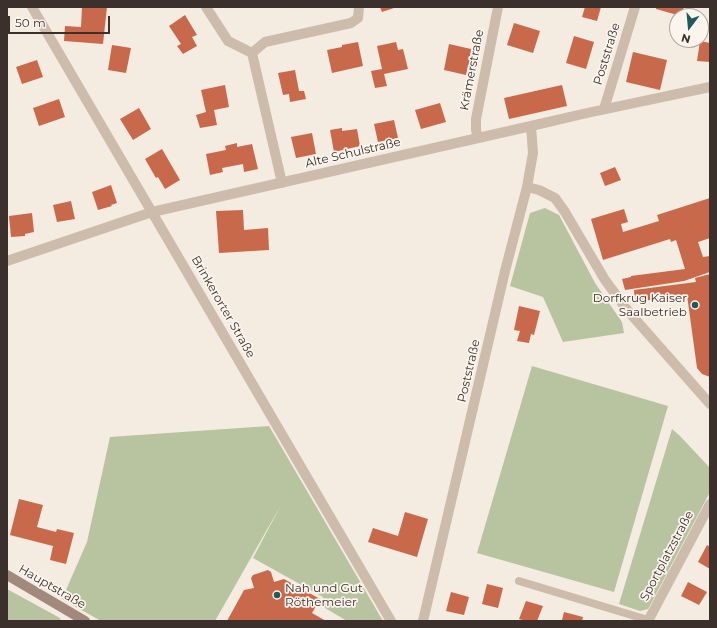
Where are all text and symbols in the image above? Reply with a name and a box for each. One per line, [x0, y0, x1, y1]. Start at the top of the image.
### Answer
scale bar [10, 8, 112, 34]
north arrow [669, 8, 709, 48]
text: 50 m [15, 15, 46, 30]
street label: Poststraße [591, 21, 623, 87]
street label: Krämerstraße [457, 28, 487, 112]
text: N [680, 31, 692, 47]
street label: Alte Schulstraße [304, 135, 402, 171]
street label: Brinkerorter Straße [188, 254, 258, 360]
place label: Dorfkrug Kaiser Saalbetrieb [593, 291, 687, 319]
marker: Dorfkrug Kaiser Saalbetrieb [690, 300, 700, 310]
street label: Poststraße [455, 338, 483, 404]
street label: Sportplatzstraße [637, 509, 697, 603]
street label: Hauptstraße [16, 562, 88, 612]
place label: Nah und Gut Röthemeier [285, 581, 363, 609]
marker: Nah und Gut Röthemeier [272, 590, 282, 600]

